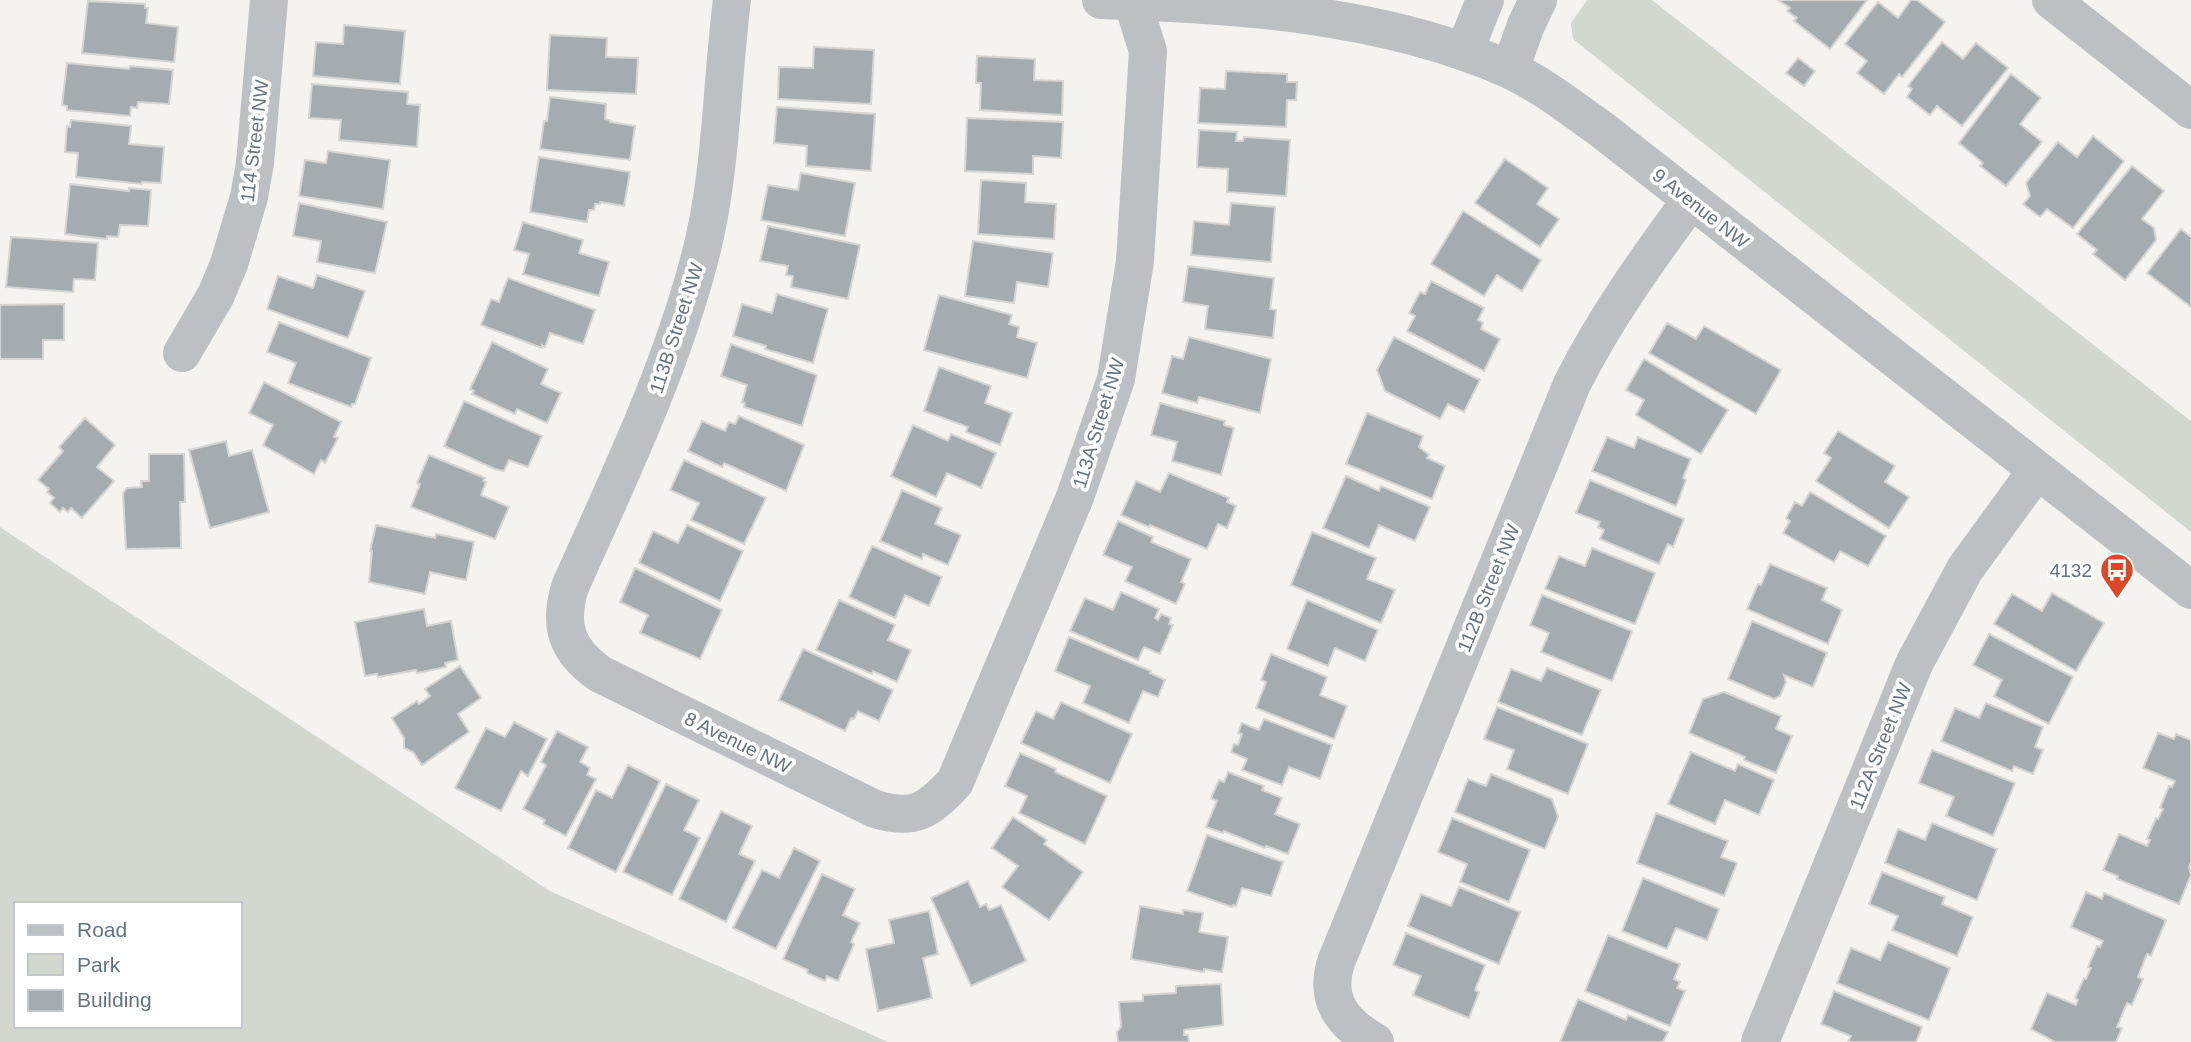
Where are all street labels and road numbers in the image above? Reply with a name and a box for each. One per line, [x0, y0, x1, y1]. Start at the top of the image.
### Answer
street label: 114 Street NW [237, 79, 272, 203]
street label: 9 Avenue NW [1649, 164, 1753, 252]
street label: 113B Street NW [645, 260, 707, 396]
street label: 113A Street NW [1069, 356, 1128, 491]
street label: 112B Street NW [1453, 521, 1524, 655]
street label: 112A Street NW [1845, 680, 1915, 813]
street label: 8 Avenue NW [681, 708, 794, 777]

